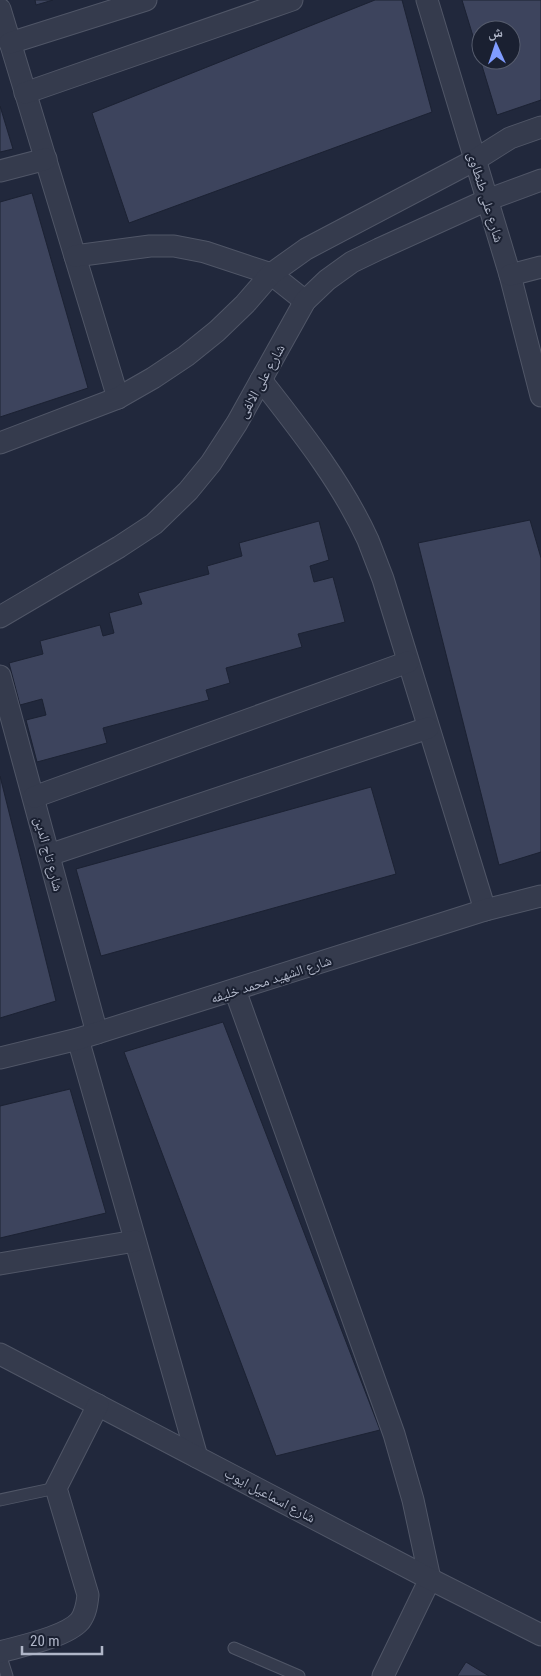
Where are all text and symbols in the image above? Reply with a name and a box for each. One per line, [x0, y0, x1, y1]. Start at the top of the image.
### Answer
north arrow [471, 20, 521, 70]
text: ش [487, 24, 503, 41]
street label: شارع على طنطاوى [463, 150, 507, 245]
street label: شارع على الالفى [234, 341, 290, 422]
street label: شارع تاج الدين [29, 815, 67, 893]
street label: شارع الشهيد محمد خليفه [209, 952, 334, 1008]
street label: شارع اسماعيل ايوب [221, 1464, 318, 1527]
scale bar [22, 1624, 102, 1656]
text: 20 m [30, 1632, 60, 1650]

